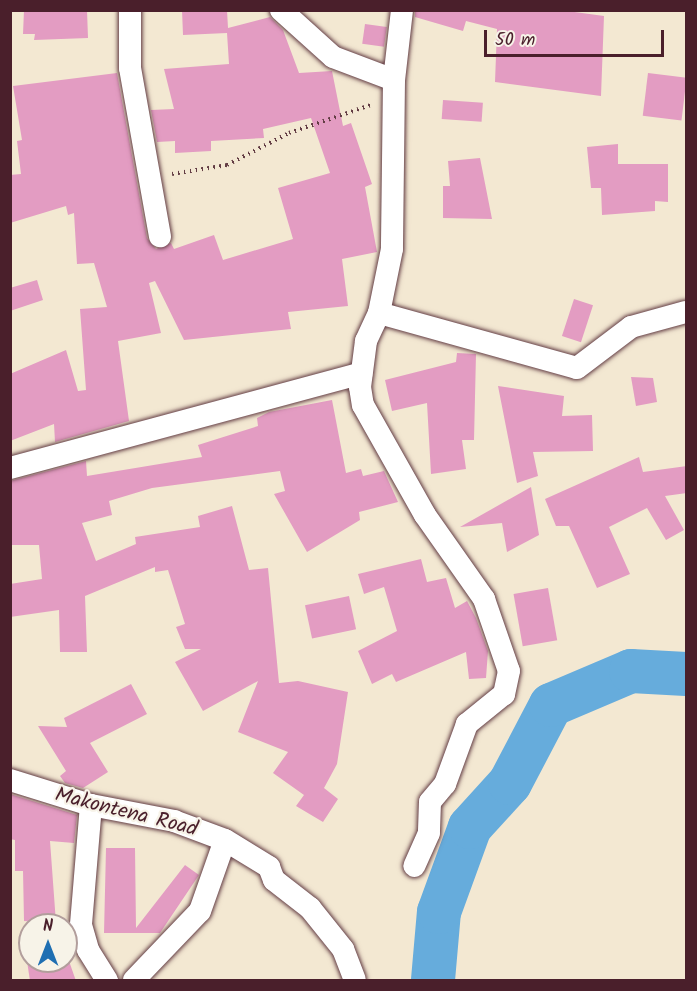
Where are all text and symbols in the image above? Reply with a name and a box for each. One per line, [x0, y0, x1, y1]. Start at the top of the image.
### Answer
scale bar [487, 18, 667, 56]
text: 50 m [495, 26, 535, 55]
street label: Makontena Road [52, 783, 200, 843]
north arrow [18, 913, 78, 973]
text: N [43, 914, 53, 939]

